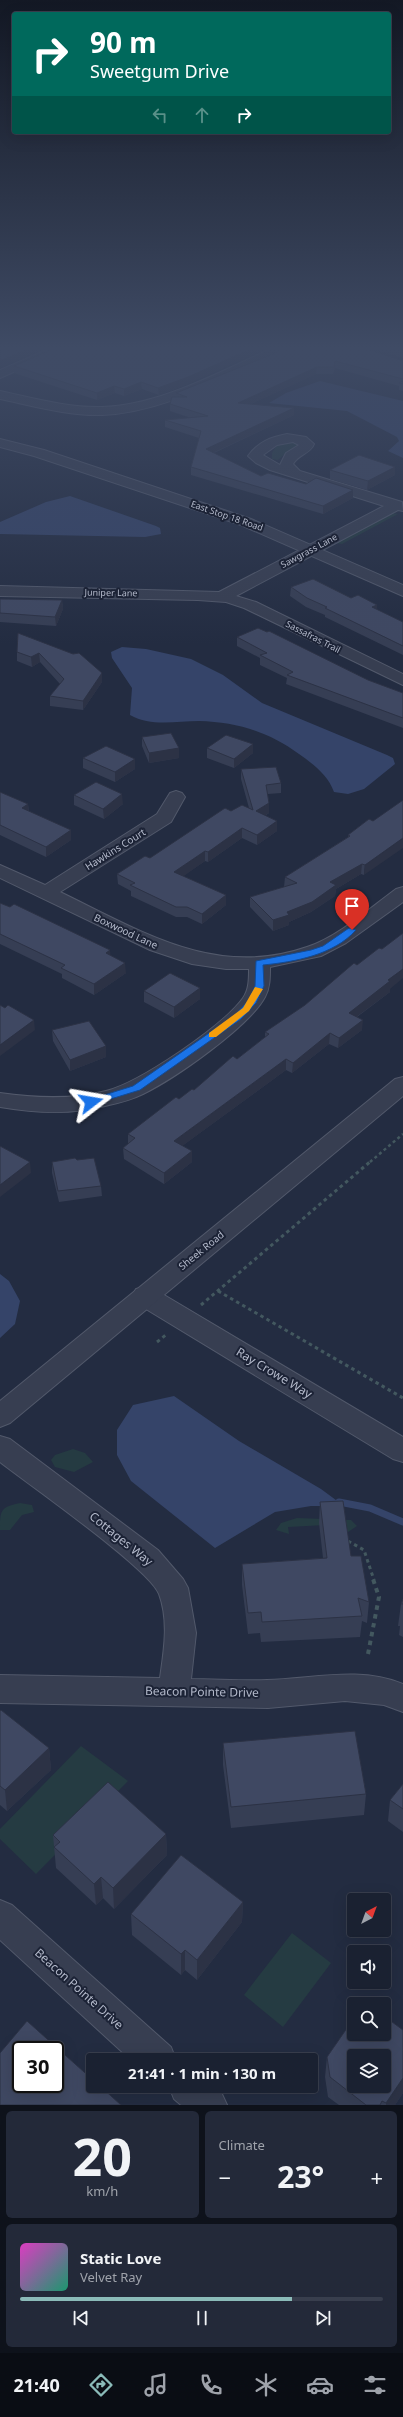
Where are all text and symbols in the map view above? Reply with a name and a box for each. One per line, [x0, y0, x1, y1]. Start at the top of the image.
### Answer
text: 90 m [90, 23, 157, 61]
icon: right [24, 28, 76, 80]
text: Sweetgum Drive [90, 59, 229, 83]
icon: left [149, 104, 171, 126]
icon: ahead [191, 104, 213, 126]
icon: right [233, 104, 255, 126]
street label: East Stop 18 Road [189, 497, 265, 534]
street label: Sawgrass Lane [278, 530, 339, 571]
street label: Juniper Lane [83, 586, 138, 599]
street label: Sassafras Trail [284, 617, 343, 656]
street label: Hawkins Court [82, 825, 148, 873]
pin [335, 889, 369, 930]
icon: arrive [341, 895, 363, 917]
street label: Boxwood Lane [92, 910, 161, 952]
position arrow [70, 1081, 112, 1123]
street label: Sheek Road [175, 1227, 227, 1273]
street label: Ray Crowe Way [233, 1343, 316, 1402]
street label: Cottages Way [86, 1508, 157, 1570]
street label: Beacon Pointe Drive [145, 1682, 259, 1701]
north arrow [347, 1893, 391, 1937]
map controls [347, 1893, 391, 2093]
street label: Beacon Pointe Drive [31, 1944, 127, 2033]
button: sound [347, 1945, 391, 1989]
button: search [347, 1997, 391, 2041]
speed limit sign: 30 [12, 2041, 64, 2093]
button: layers [347, 2049, 391, 2093]
text: 21:41 · 1 min · 130 m [128, 2063, 276, 2083]
text: 20 [73, 2120, 132, 2191]
text: Climate [219, 2136, 265, 2154]
text: 23° [277, 2156, 324, 2197]
text: − [219, 2162, 231, 2192]
text: + [370, 2162, 383, 2192]
text: km/h [86, 2182, 118, 2200]
text: Static Love [80, 2248, 161, 2268]
text: Velvet Ray [80, 2268, 142, 2286]
icon: previous [70, 2307, 92, 2329]
icon: pause [191, 2307, 213, 2329]
icon: next [312, 2307, 334, 2329]
icon: directions [87, 2371, 115, 2399]
icon: music [142, 2371, 170, 2399]
icon: phone [197, 2371, 225, 2399]
icon: climate [252, 2371, 280, 2399]
icon: car [306, 2371, 334, 2399]
icon: filters [361, 2371, 389, 2399]
text: 21:40 [13, 2373, 60, 2397]

